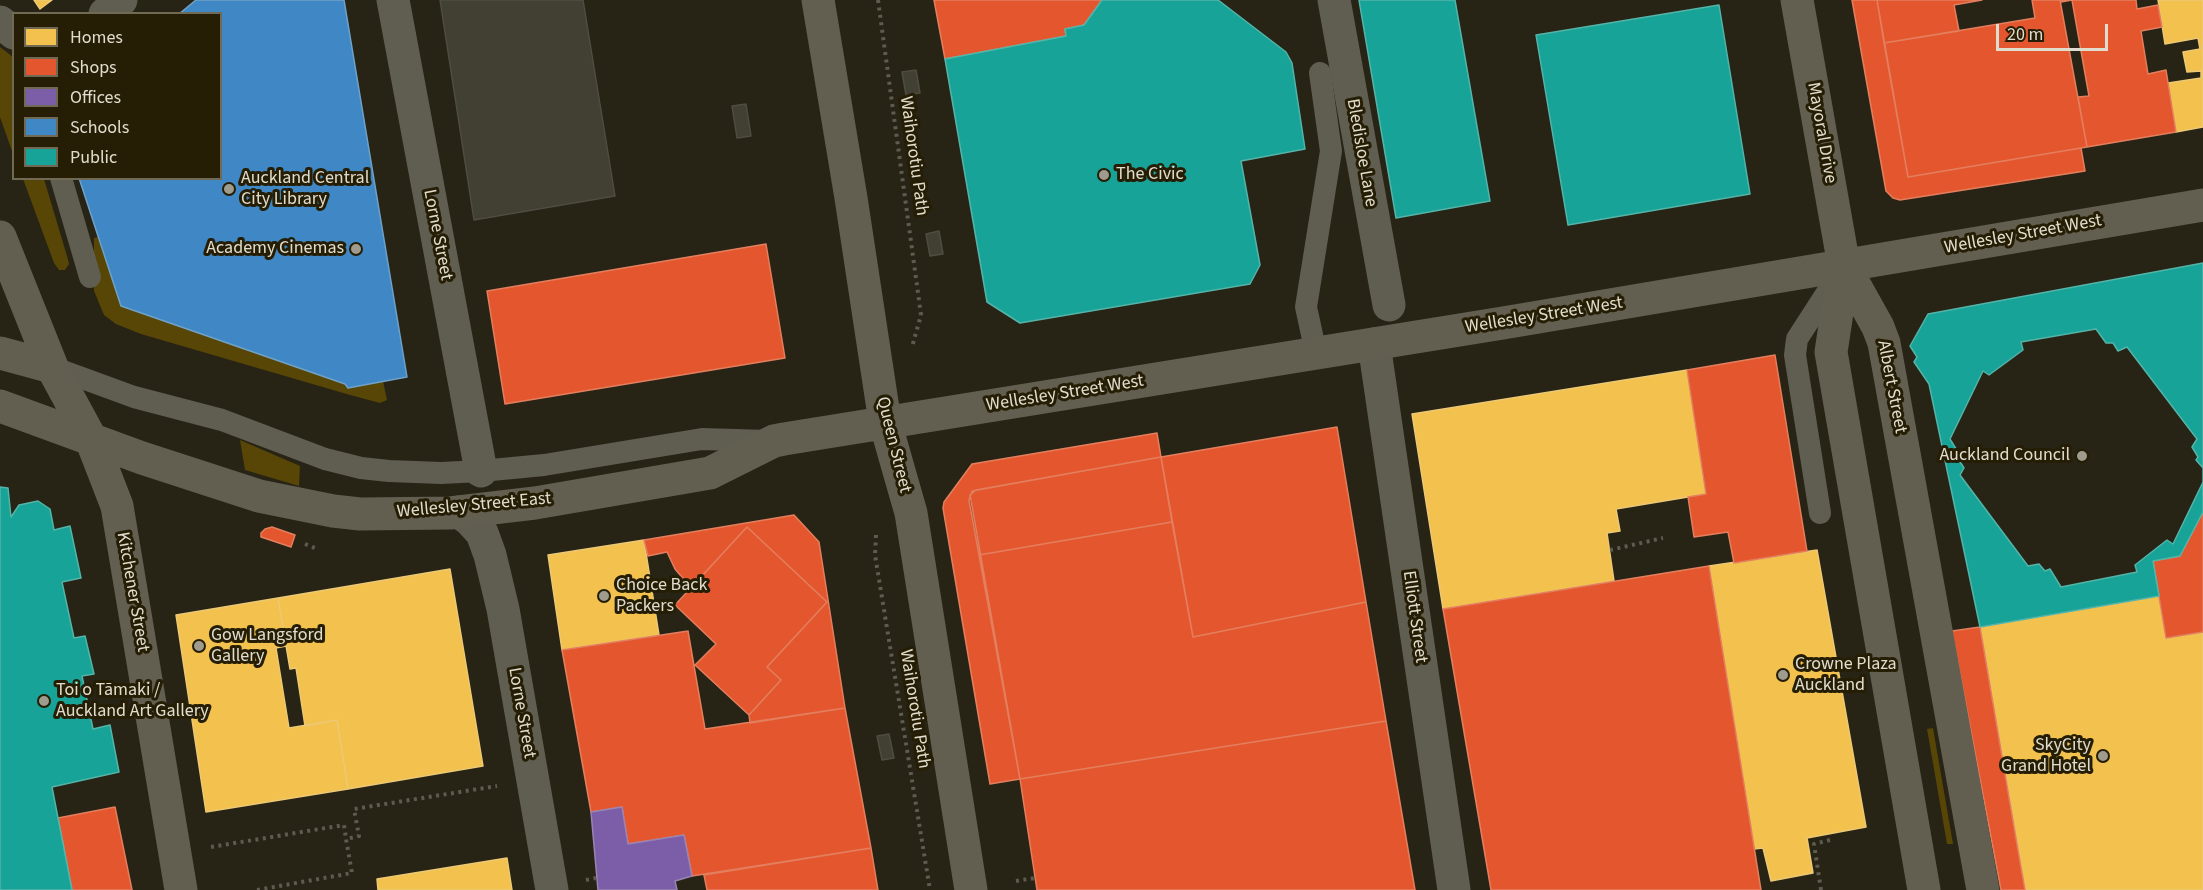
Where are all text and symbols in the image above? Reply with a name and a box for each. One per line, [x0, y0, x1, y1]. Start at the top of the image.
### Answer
legend [12, 12, 222, 180]
scale bar [1999, 12, 2112, 50]
text: 20 m [2007, 22, 2043, 47]
text: Homes [70, 25, 123, 50]
text: Shops [70, 55, 117, 80]
street label: Mayoral Drive [1801, 81, 1841, 185]
text: Offices [70, 85, 121, 110]
street label: Waihorotiu Path [894, 95, 932, 217]
street label: Bledisloe Lane [1341, 97, 1381, 209]
text: Schools [70, 115, 129, 140]
text: Public [70, 145, 117, 170]
place label: The Civic [1116, 164, 1184, 186]
place label: Auckland Central City Library [241, 168, 369, 210]
marker: The Civic [1097, 168, 1111, 182]
marker: Auckland Central City Library [222, 182, 236, 196]
street label: Lorne Street [418, 188, 456, 282]
street label: Wellesley Street West [1943, 211, 2103, 259]
place label: Academy Cinemas [206, 238, 344, 260]
marker: Academy Cinemas [349, 242, 363, 256]
street label: Wellesley Street West [1464, 293, 1624, 339]
street label: Albert Street [1871, 339, 1911, 435]
street label: Wellesley Street West [985, 371, 1145, 417]
street label: Queen Street [871, 395, 915, 495]
place label: Auckland Council [1939, 445, 2070, 467]
marker: Auckland Council [2075, 449, 2089, 463]
street label: Wellesley Street East [396, 488, 552, 524]
street label: Kitchener Street [111, 530, 153, 654]
street label: Elliott Street [1397, 569, 1431, 665]
place label: Choice Back Packers [616, 575, 707, 618]
marker: Choice Back Packers [597, 589, 611, 603]
place label: Gow Langsford Gallery [211, 625, 324, 668]
marker: Gow Langsford Gallery [192, 639, 206, 653]
street label: Waihorotiu Path [894, 648, 934, 770]
place label: Crowne Plaza Auckland [1795, 654, 1897, 696]
street label: Lorne Street [502, 666, 540, 760]
marker: Crowne Plaza Auckland [1776, 668, 1790, 682]
place label: Toi o Tāmaki / Auckland Art Gallery [56, 680, 209, 722]
marker: Toi o Tāmaki / Auckland Art Gallery [37, 694, 51, 708]
place label: SkyCity Grand Hotel [2001, 735, 2091, 777]
marker: SkyCity Grand Hotel [2096, 749, 2110, 763]

